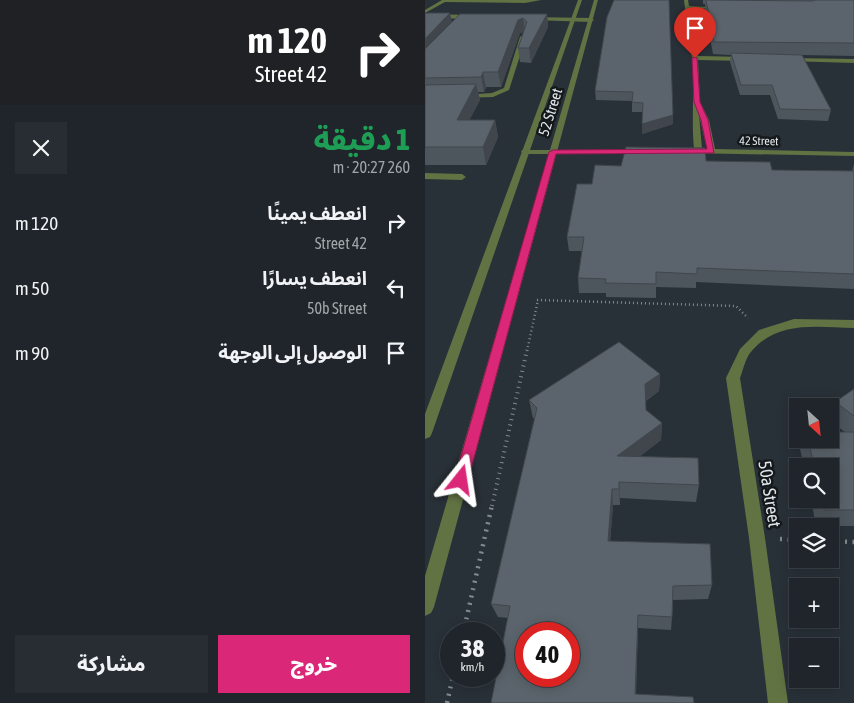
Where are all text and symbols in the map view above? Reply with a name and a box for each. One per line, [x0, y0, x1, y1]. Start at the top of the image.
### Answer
pin [674, 7, 716, 58]
icon: arrive [681, 14, 709, 42]
text: 120 m [248, 20, 327, 60]
icon: right [345, 20, 410, 85]
text: 42 Street [255, 61, 327, 87]
street label: 52 Street [535, 86, 565, 138]
button: close [15, 122, 67, 174]
text: 1 دقيقة [313, 122, 410, 156]
street label: 42 Street [739, 134, 779, 148]
text: 260 m · 20:27 [333, 158, 410, 176]
text: انعطف يمينًا [267, 202, 367, 224]
icon: right [382, 209, 410, 237]
text: 120 m [15, 212, 58, 234]
text: 42 Street [315, 234, 367, 252]
text: انعطف يسارًا [262, 267, 367, 289]
icon: left [382, 274, 410, 302]
text: 50 m [15, 277, 49, 299]
text: 50b Street [307, 299, 367, 317]
icon: arrive [382, 339, 410, 367]
text: الوصول إلى الوجهة [218, 341, 367, 363]
text: 90 m [15, 342, 49, 364]
north arrow [789, 398, 839, 448]
map controls [789, 398, 839, 688]
position arrow [434, 453, 486, 505]
button: search [789, 458, 839, 508]
street label: 50a Street [754, 459, 786, 529]
button: layers [789, 518, 839, 568]
button: + [789, 578, 839, 628]
speed limit sign: 40 [515, 622, 580, 687]
text: 38 [461, 634, 484, 662]
button: مشاركة [15, 635, 208, 693]
button: خروج [218, 635, 410, 693]
button: − [789, 638, 839, 688]
text: km/h [461, 660, 484, 674]

